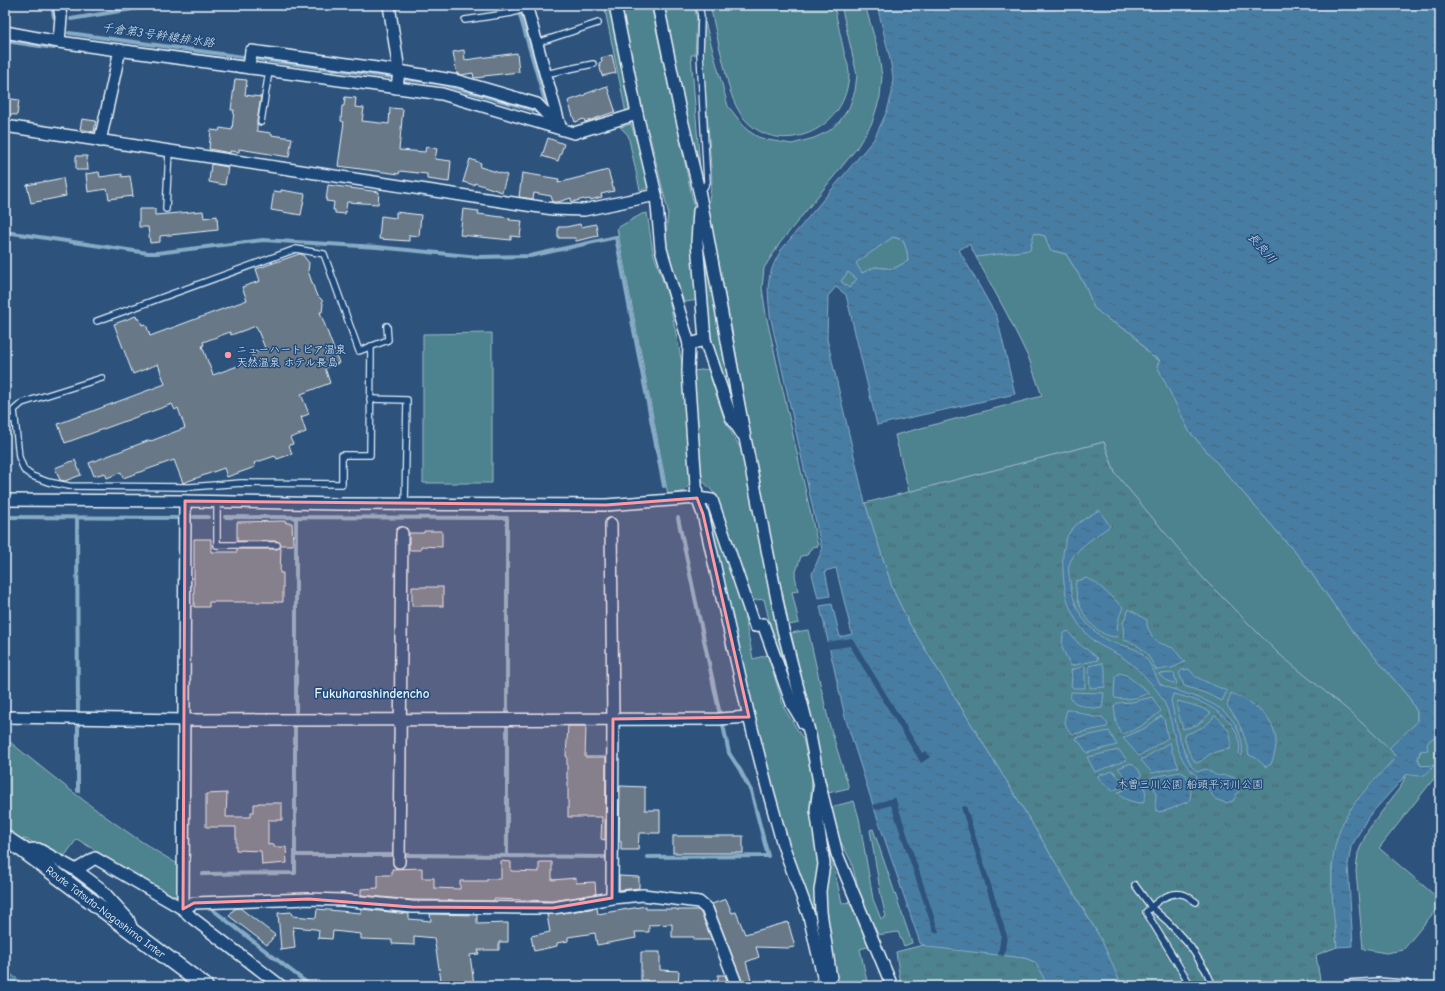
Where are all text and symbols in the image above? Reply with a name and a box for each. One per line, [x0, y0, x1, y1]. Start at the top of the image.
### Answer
water label: 千倉第3号幹線排水路 [101, 20, 216, 50]
water label: 長良川 [1245, 230, 1279, 266]
place label: ニューハートピア温泉 天然温泉 ホテル長島 [236, 343, 346, 369]
marker: ニューハートピア温泉 天然温泉 ホテル長島 [223, 350, 233, 360]
district label: Fukuharashindencho [315, 686, 430, 701]
park label: 木曽三川公園 船頭平河川公園 [1117, 778, 1263, 791]
street label: Route Tatsuta-Nagashima Inter [43, 863, 168, 961]

